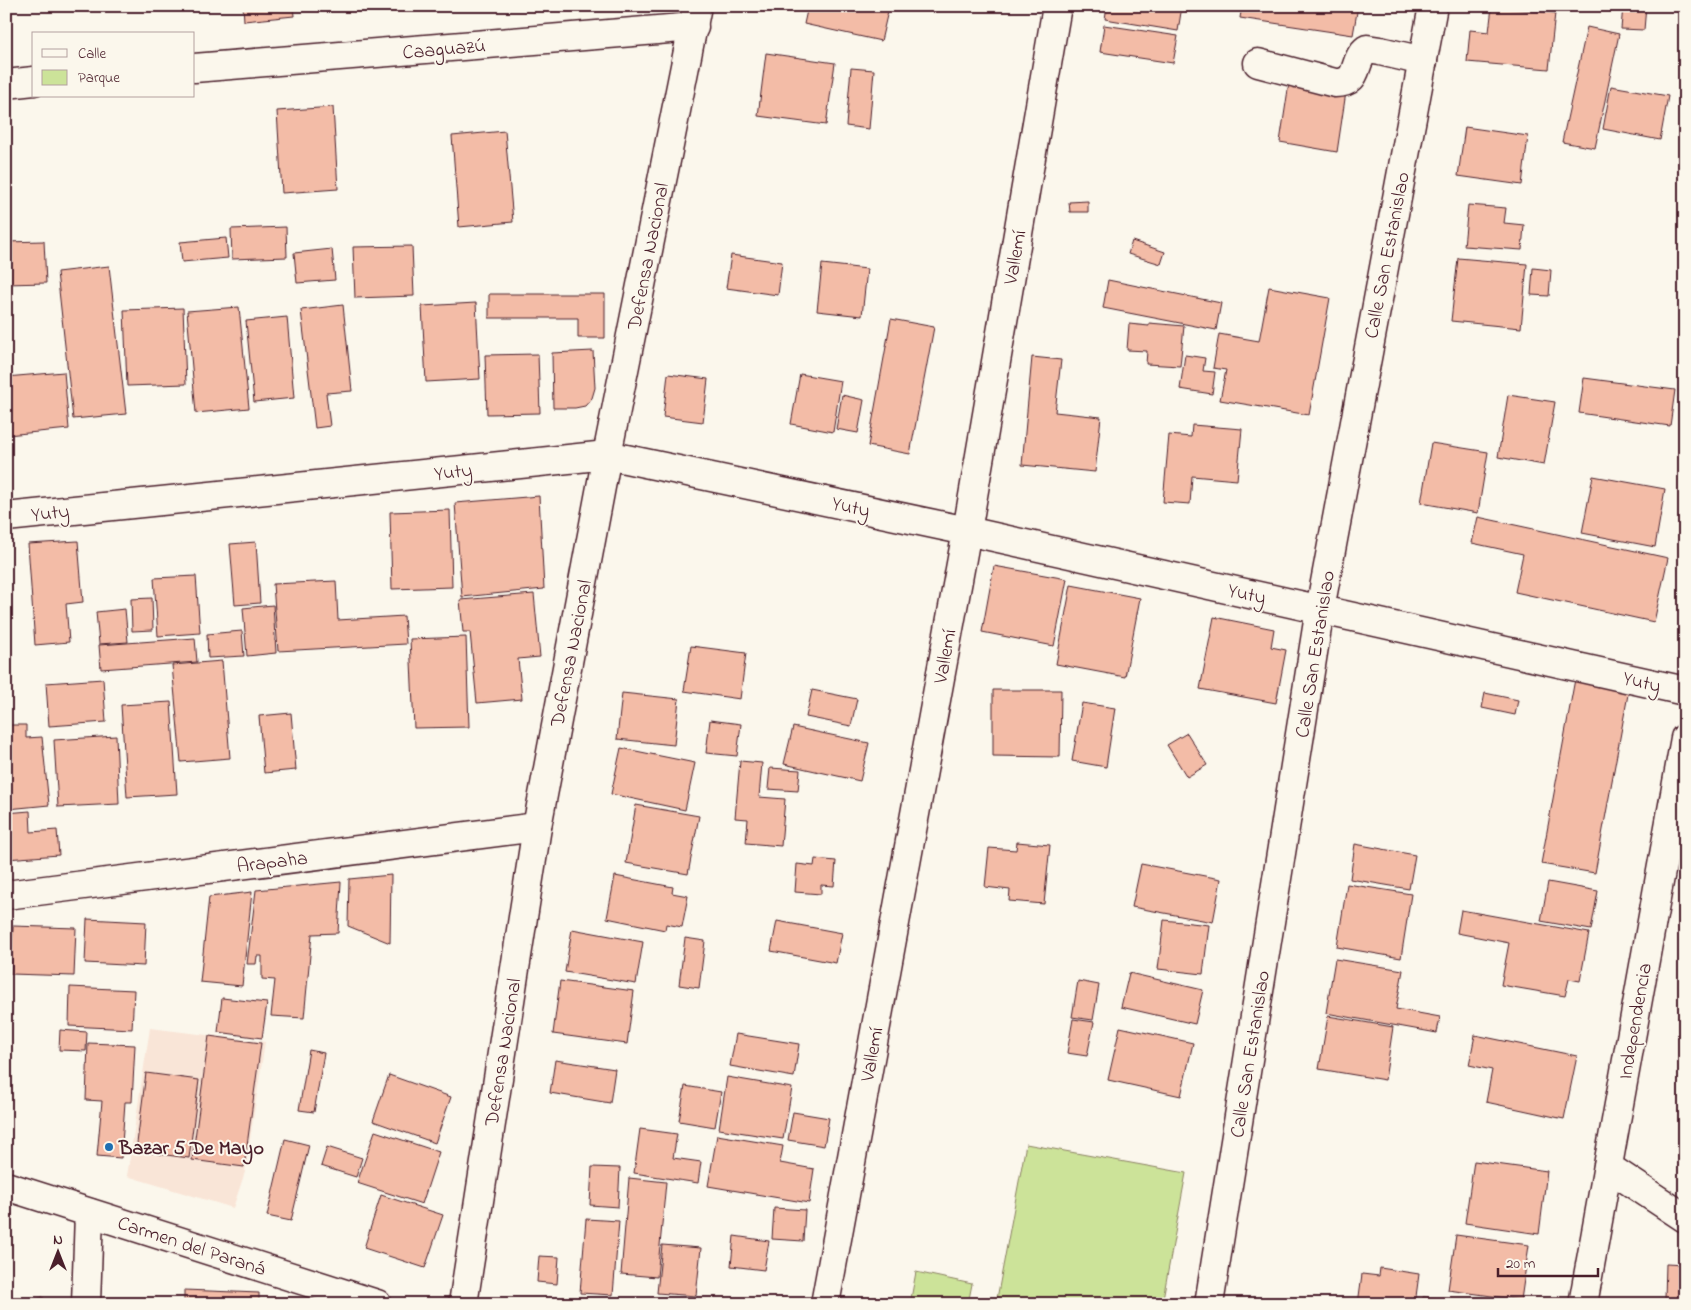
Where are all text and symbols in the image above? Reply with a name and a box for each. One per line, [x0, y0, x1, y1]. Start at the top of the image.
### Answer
legend [32, 32, 195, 98]
street label: Caaguazú [401, 32, 487, 70]
text: Calle [78, 43, 106, 65]
text: Parque [78, 67, 120, 89]
street label: Calle San Estanislao [1358, 170, 1419, 341]
street label: Defensa Nacional [621, 181, 678, 333]
street label: Vallemí [997, 228, 1036, 288]
street label: Yuty [433, 457, 474, 490]
street label: Yuty [829, 490, 872, 527]
street label: Yuty [30, 498, 71, 531]
street label: Calle San Estanislao [1289, 569, 1344, 740]
street label: Yuty [1225, 577, 1268, 614]
street label: Defensa Nacional [544, 578, 601, 730]
street label: Vallemí [927, 627, 966, 687]
street label: Yuty [1619, 665, 1663, 702]
street label: Arapaha [235, 845, 309, 882]
street label: Independencia [1612, 961, 1661, 1082]
street label: Calle San Estanislao [1224, 969, 1279, 1140]
street label: Defensa Nacional [478, 977, 530, 1129]
street label: Vallemí [854, 1025, 893, 1085]
place label: Bazar 5 De Mayo [118, 1135, 264, 1165]
marker: Bazar 5 De Mayo [103, 1141, 115, 1153]
street label: Carmen del Paraná [113, 1210, 269, 1285]
north arrow [32, 1228, 82, 1278]
text: N [53, 1230, 63, 1251]
scale bar [1498, 1245, 1598, 1277]
text: 20 m [1506, 1253, 1536, 1275]

